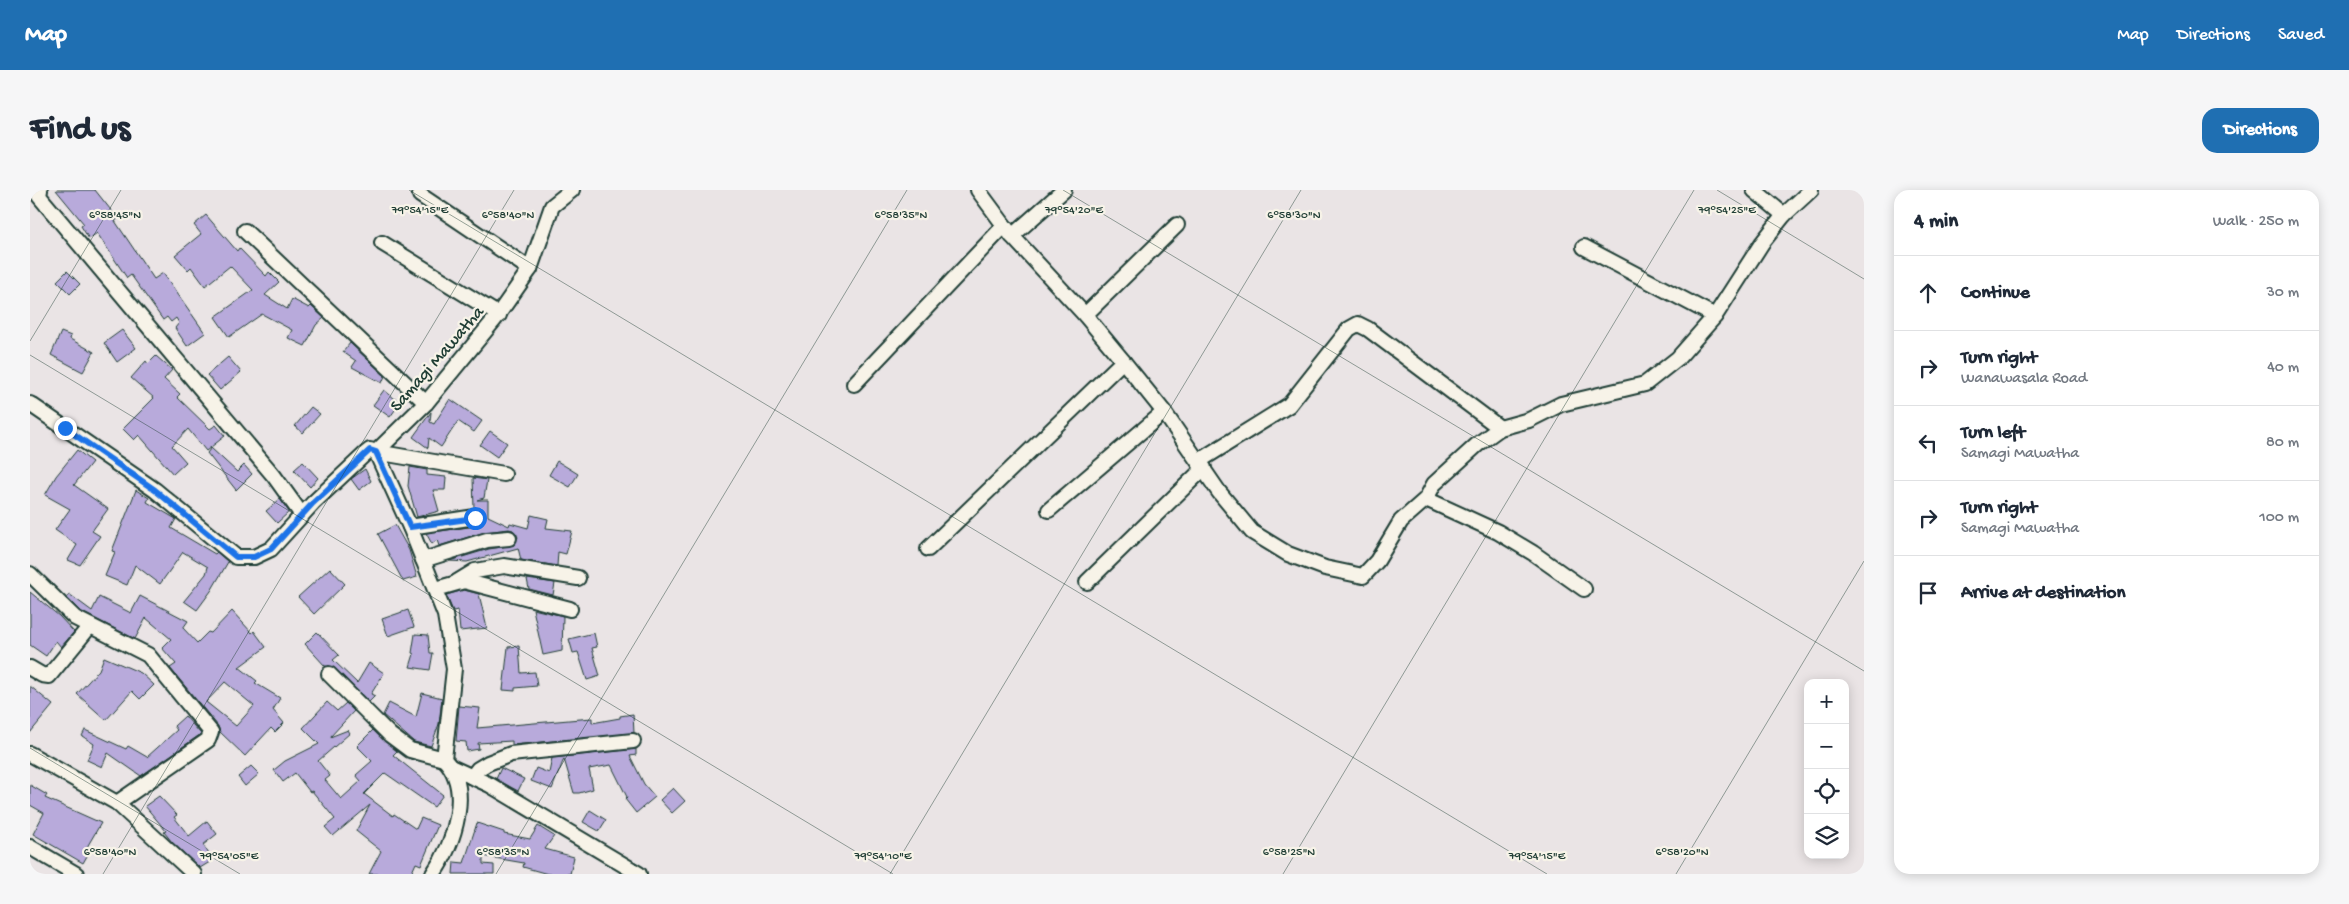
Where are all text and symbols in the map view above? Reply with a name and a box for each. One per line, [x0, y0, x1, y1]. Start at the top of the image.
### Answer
text: Map [25, 21, 67, 50]
text: Map [2117, 25, 2149, 46]
text: Directions [2177, 25, 2250, 46]
text: Saved [2278, 25, 2324, 46]
button: Directions [2202, 108, 2319, 153]
text: Find us [30, 110, 130, 151]
text: 79°54'15"E [391, 204, 449, 218]
text: 79°54'20"E [1044, 204, 1103, 218]
text: 79°54'25"E [1697, 204, 1756, 218]
text: 6°58'45"N [89, 209, 141, 223]
text: 6°58'40"N [482, 209, 535, 223]
text: 6°58'35"N [875, 209, 928, 223]
text: 6°58'30"N [1267, 209, 1321, 223]
text: 4 min [1914, 210, 1958, 235]
text: Walk · 250 m [2213, 213, 2299, 232]
icon: ahead [1914, 279, 1942, 307]
text: Continue [1961, 282, 2030, 305]
text: 30 m [2266, 284, 2299, 303]
street label: Samagi Mawatha [386, 302, 490, 417]
text: Turn right [1961, 347, 2037, 370]
icon: right [1914, 354, 1942, 382]
text: 40 m [2267, 359, 2299, 378]
text: Wanawasala Road [1961, 370, 2087, 389]
route end [54, 417, 77, 440]
text: Turn left [1961, 422, 2025, 445]
icon: left [1914, 429, 1942, 457]
text: 80 m [2266, 434, 2299, 453]
text: Samagi Mawatha [1961, 445, 2079, 464]
text: Turn right [1961, 497, 2037, 520]
icon: right [1914, 504, 1942, 532]
route start [464, 507, 487, 530]
text: 100 m [2259, 509, 2299, 528]
text: Samagi Mawatha [1961, 520, 2079, 539]
icon: arrive [1914, 579, 1942, 607]
text: Arrive at destination [1961, 582, 2125, 605]
map controls [1804, 679, 1849, 859]
button: + [1804, 679, 1849, 724]
button: − [1804, 724, 1849, 769]
button: locate [1804, 769, 1849, 814]
button: layers [1804, 814, 1849, 859]
text: 6°58'40"N [84, 846, 137, 860]
text: 6°58'35"N [477, 846, 530, 860]
text: 6°58'25"N [1263, 846, 1315, 860]
text: 6°58'20"N [1656, 846, 1709, 860]
text: 79°54'05"E [199, 850, 259, 864]
text: 79°54'10"E [854, 850, 912, 864]
text: 79°54'15"E [1508, 850, 1566, 864]

